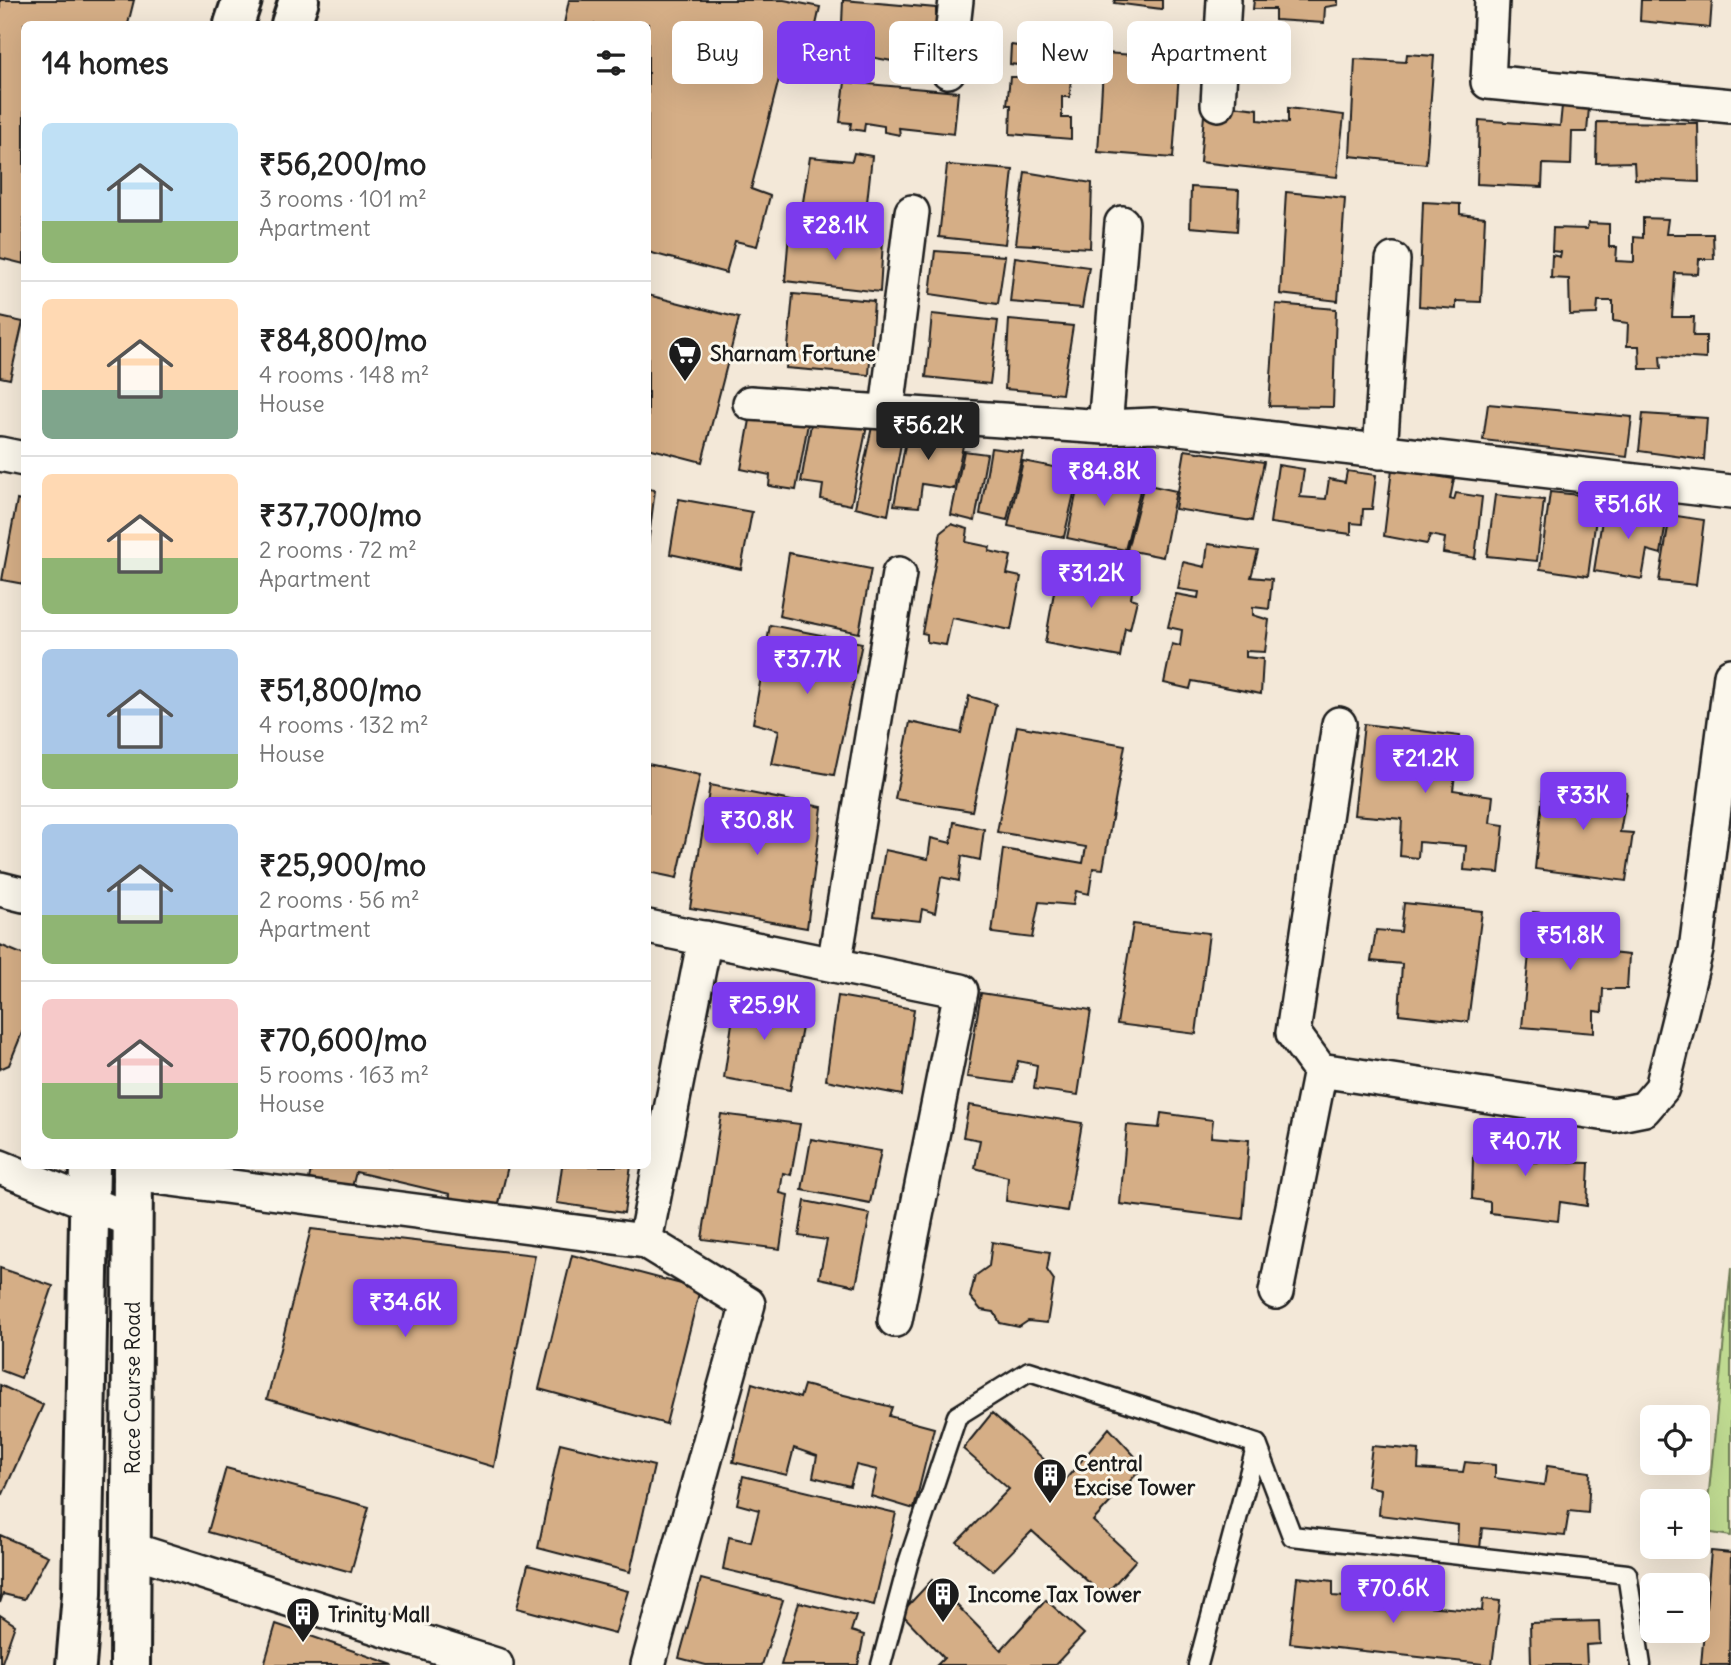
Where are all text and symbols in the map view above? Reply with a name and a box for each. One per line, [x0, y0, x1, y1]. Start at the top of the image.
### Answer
chip: Buy [672, 21, 763, 84]
chip: Rent [777, 21, 875, 84]
chip: Filters [889, 21, 1003, 84]
chip: New [1017, 21, 1113, 84]
chip: Apartment [1127, 21, 1291, 84]
text: 14 homes [42, 44, 169, 82]
icon: filters [592, 44, 630, 82]
text: ₹56,200/mo [259, 145, 426, 183]
icon: home [98, 151, 182, 235]
text: 3 rooms · 101 m² [259, 184, 427, 213]
pin: ₹28.1K [778, 202, 892, 262]
text: ₹28.1K [802, 210, 868, 239]
text: Apartment [259, 213, 371, 242]
text: ₹84,800/mo [259, 321, 427, 359]
icon: home [98, 327, 182, 411]
supermarket icon: Sharnam Fortune [666, 334, 704, 383]
place label: Sharnam Fortune [710, 340, 876, 367]
text: 4 rooms · 148 m² [259, 360, 429, 389]
text: House [259, 389, 325, 418]
pin: ₹56.2K [871, 402, 985, 462]
text: ₹56.2K [892, 410, 964, 439]
pin: ₹84.8K [1047, 448, 1161, 508]
text: ₹84.8K [1068, 456, 1140, 485]
pin: ₹51.6K [1571, 482, 1685, 541]
text: ₹51.6K [1594, 489, 1662, 518]
text: ₹37,700/mo [259, 496, 422, 534]
icon: home [98, 502, 182, 586]
text: 2 rooms · 72 m² [259, 535, 417, 564]
pin: ₹31.2K [1034, 550, 1148, 610]
text: ₹31.2K [1058, 558, 1124, 587]
text: Apartment [259, 564, 371, 593]
pin: ₹37.7K [750, 636, 864, 696]
text: ₹37.7K [773, 644, 841, 673]
text: ₹51,800/mo [259, 671, 422, 709]
icon: home [98, 677, 182, 761]
text: 4 rooms · 132 m² [259, 710, 429, 739]
pin: ₹21.2K [1368, 736, 1482, 795]
text: House [259, 739, 325, 768]
text: ₹21.2K [1392, 743, 1458, 772]
pin: ₹33K [1542, 772, 1624, 832]
text: ₹33K [1556, 780, 1610, 809]
pin: ₹30.8K [700, 798, 814, 857]
text: ₹30.8K [720, 805, 794, 834]
text: ₹25,900/mo [259, 846, 426, 884]
icon: home [98, 852, 182, 936]
text: 2 rooms · 56 m² [259, 885, 420, 914]
pin: ₹51.8K [1513, 912, 1627, 972]
text: Apartment [259, 914, 371, 943]
text: ₹51.8K [1536, 920, 1604, 949]
pin: ₹25.9K [707, 982, 821, 1042]
text: ₹25.9K [728, 990, 800, 1019]
text: ₹70,600/mo [259, 1021, 427, 1059]
icon: home [98, 1027, 182, 1111]
text: 5 rooms · 163 m² [259, 1060, 429, 1089]
text: House [259, 1089, 325, 1118]
pin: ₹40.7K [1468, 1118, 1582, 1178]
text: ₹40.7K [1489, 1126, 1561, 1155]
pin: ₹34.6K [348, 1280, 462, 1339]
text: ₹34.6K [369, 1287, 441, 1316]
street label: Race Course Road [119, 1301, 146, 1475]
map controls [1640, 1405, 1710, 1643]
button: locate [1640, 1405, 1710, 1475]
place label: Central Excise Tower [1074, 1450, 1196, 1501]
building icon: Central Excise Tower [1031, 1456, 1069, 1505]
button: + [1640, 1489, 1710, 1559]
pin: ₹70.6K [1336, 1566, 1450, 1625]
text: ₹70.6K [1357, 1573, 1429, 1602]
button: − [1640, 1573, 1710, 1643]
building icon: Income Tax Tower [924, 1575, 962, 1624]
place label: Income Tax Tower [968, 1581, 1141, 1608]
building icon: Trinity Mall [284, 1595, 322, 1644]
place label: Trinity Mall [328, 1601, 430, 1628]

